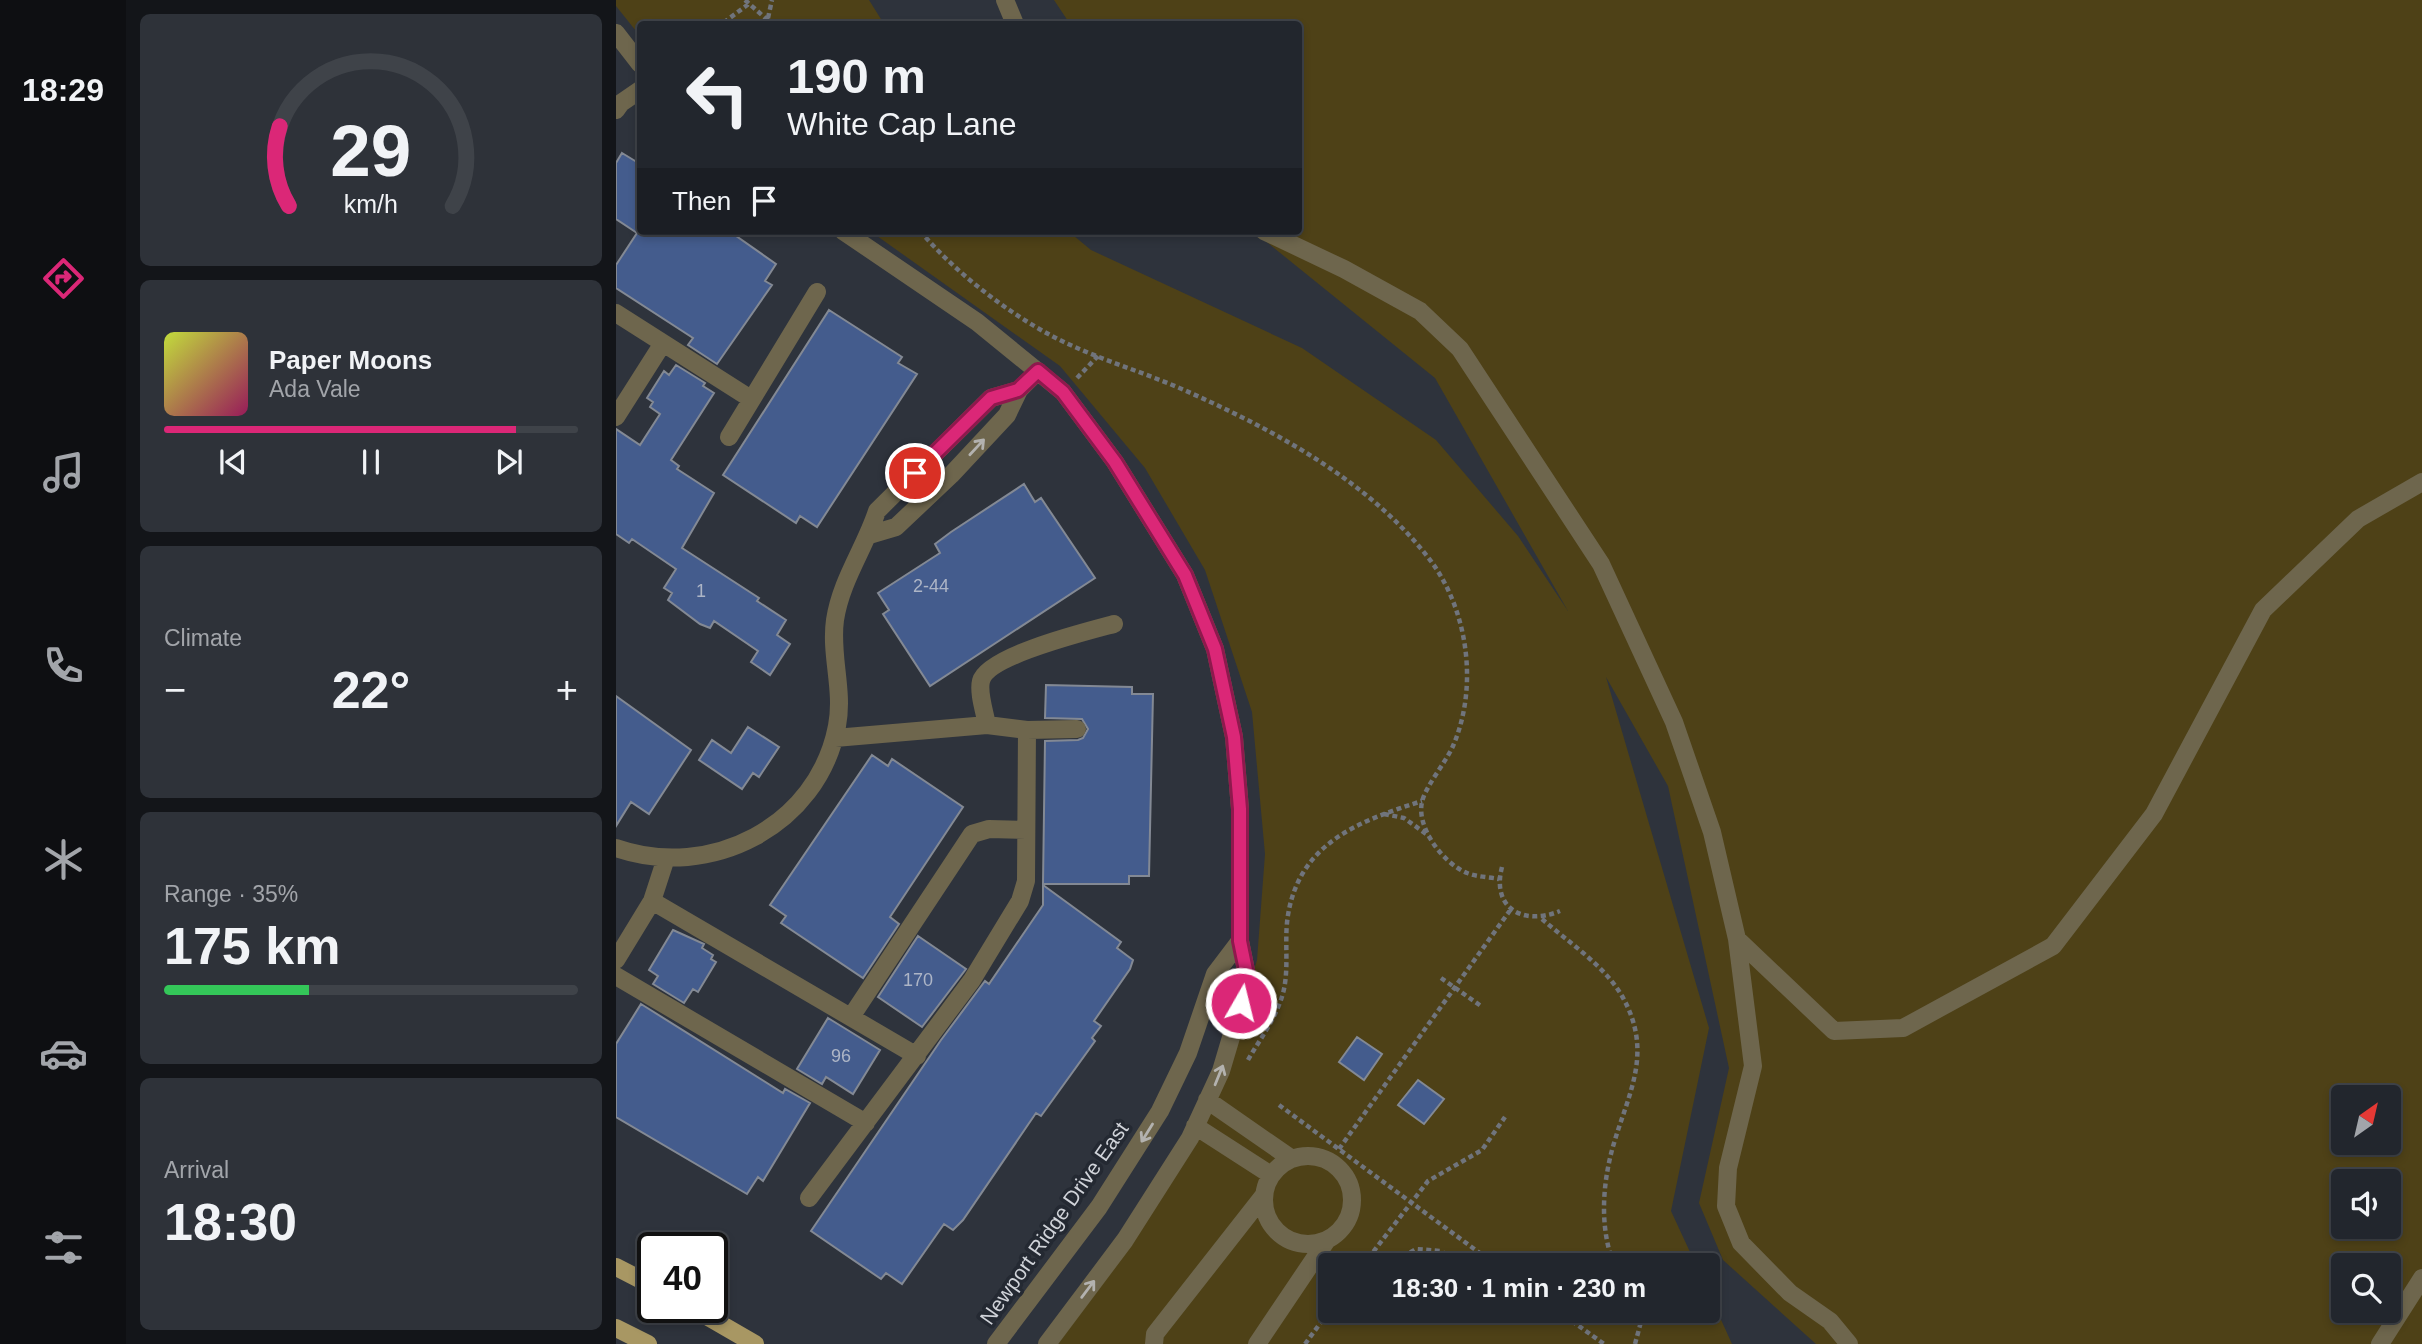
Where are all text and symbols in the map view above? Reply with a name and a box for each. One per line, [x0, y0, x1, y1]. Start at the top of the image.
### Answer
icon: left [672, 49, 763, 140]
text: 190 m [787, 49, 926, 103]
text: 18:29 [22, 72, 104, 108]
text: White Cap Lane [787, 106, 1016, 142]
text: 29 [331, 110, 411, 191]
icon: arrive [745, 182, 783, 220]
text: Then [672, 186, 731, 216]
text: km/h [344, 190, 398, 218]
icon: directions [39, 254, 88, 303]
text: Paper Moons [269, 345, 432, 375]
text: Ada Vale [269, 376, 361, 402]
one-way arrow [968, 439, 985, 457]
icon: previous [214, 443, 252, 481]
icon: pause [352, 443, 390, 481]
icon: next [490, 443, 528, 481]
pin [885, 443, 945, 503]
icon: music [39, 448, 88, 497]
icon: arrive [896, 454, 934, 492]
house number: 2-44 [913, 576, 949, 596]
house number: 1 [696, 581, 706, 601]
text: Climate [164, 625, 242, 651]
icon: phone [39, 641, 88, 690]
text: 22° [332, 661, 410, 719]
text: − [164, 669, 186, 711]
text: + [556, 669, 578, 711]
icon: climate [39, 835, 88, 884]
text: Range · 35% [164, 881, 298, 907]
text: 175 km [164, 917, 340, 975]
position arrow [1204, 966, 1278, 1040]
house number: 170 [903, 970, 933, 990]
icon: car [39, 1029, 88, 1078]
house number: 96 [831, 1046, 851, 1066]
one-way arrow [1213, 1065, 1226, 1086]
north arrow [2331, 1085, 2401, 1155]
map controls [2331, 1085, 2401, 1323]
street label: Newport Ridge Drive East [975, 1117, 1133, 1329]
one-way arrow [1139, 1122, 1153, 1142]
text: Arrival [164, 1157, 229, 1183]
button: sound [2331, 1169, 2401, 1239]
text: 18:30 [164, 1193, 297, 1251]
icon: filters [39, 1223, 88, 1272]
speed limit sign: 40 [637, 1232, 728, 1323]
button: search [2331, 1253, 2401, 1323]
text: 18:30 · 1 min · 230 m [1392, 1273, 1646, 1303]
one-way arrow [1080, 1281, 1095, 1299]

